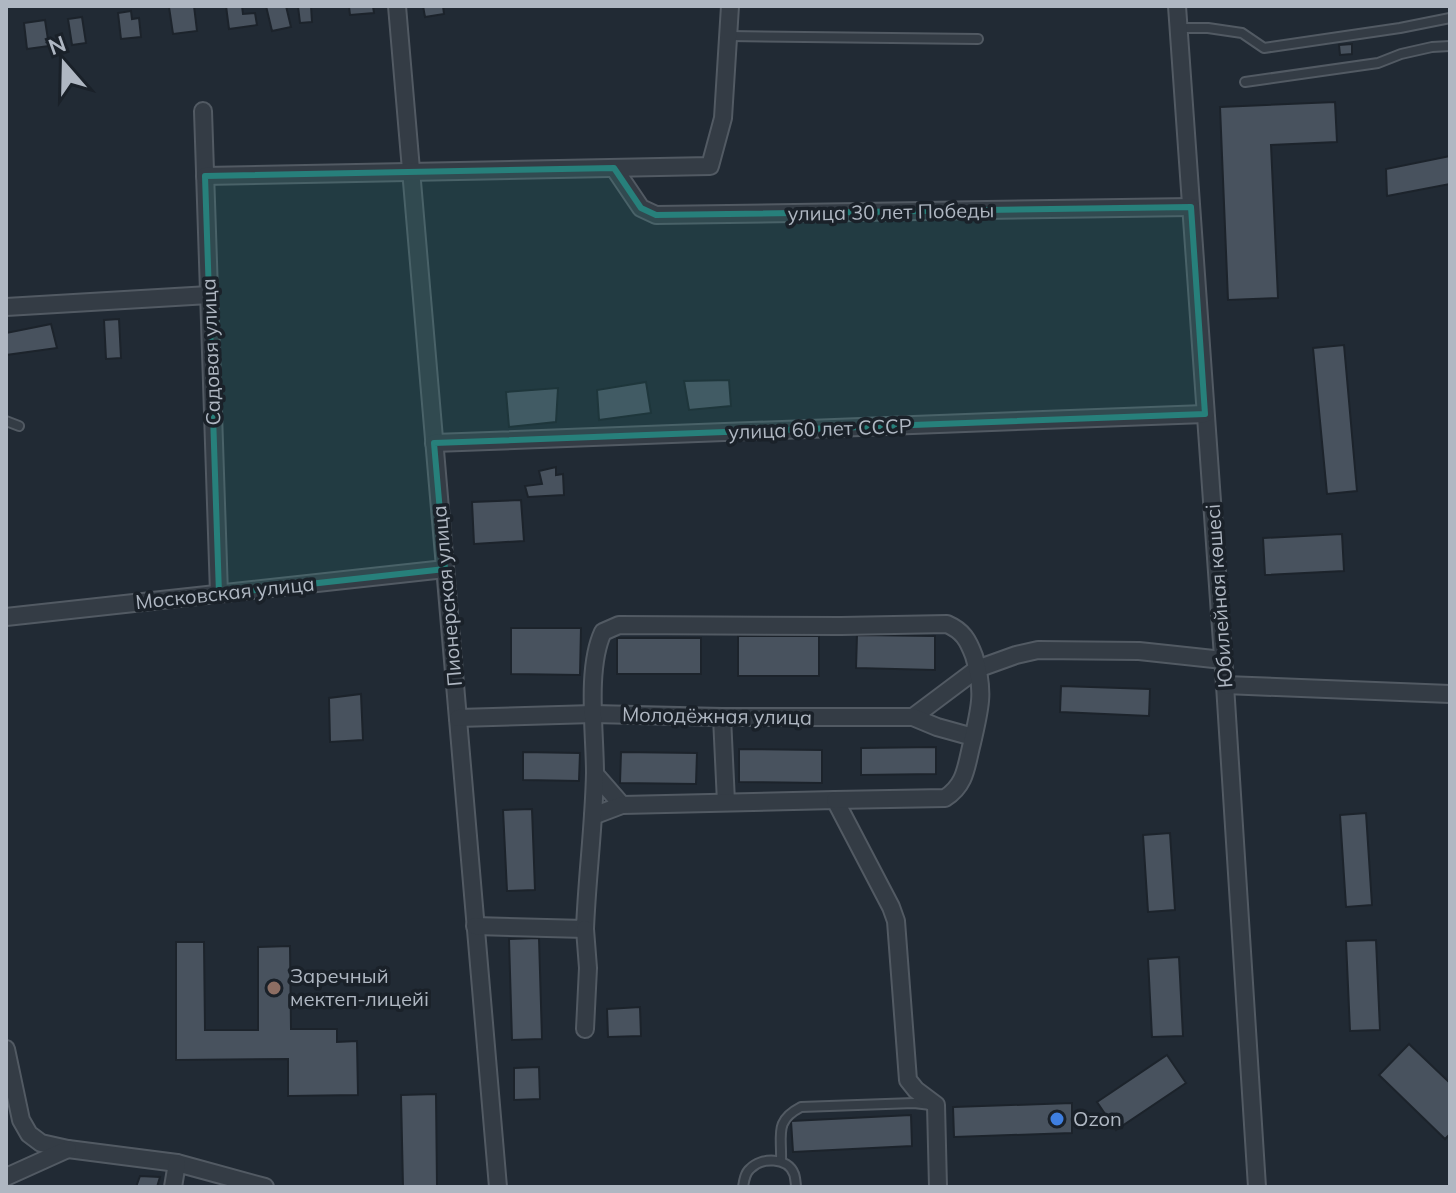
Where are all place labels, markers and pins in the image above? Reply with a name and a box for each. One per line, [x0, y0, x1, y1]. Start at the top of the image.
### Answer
place label: Заречный мектеп-лицейі [290, 963, 429, 1011]
marker: Заречный мектеп-лицейі [265, 979, 283, 997]
place label: Ozon [1073, 1106, 1122, 1131]
marker: Ozon [1048, 1110, 1066, 1128]

